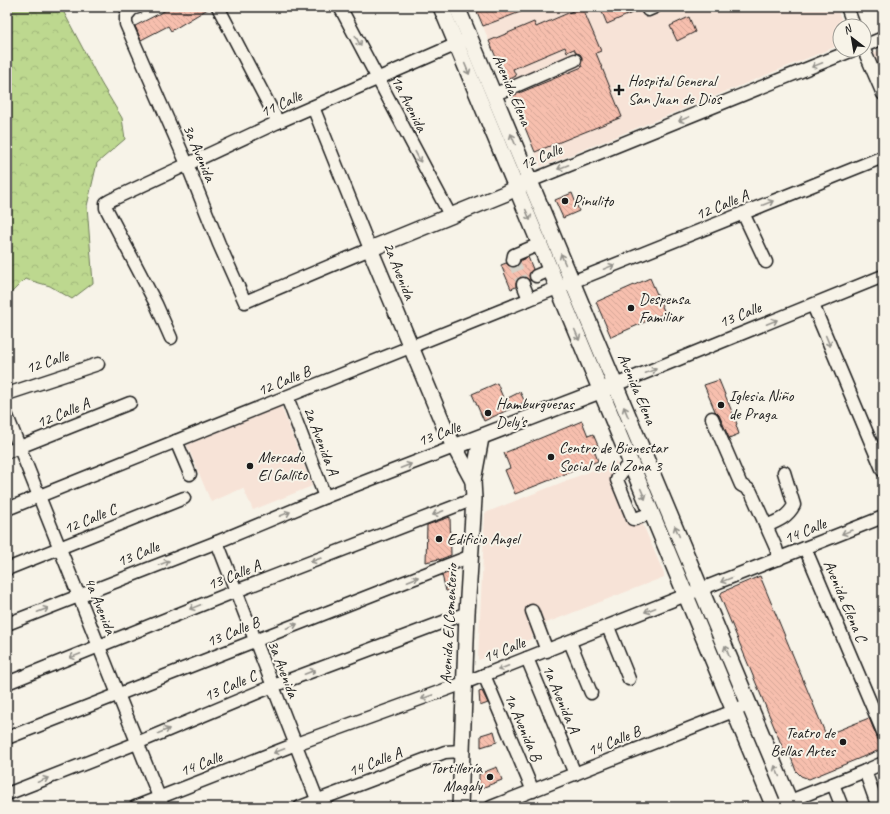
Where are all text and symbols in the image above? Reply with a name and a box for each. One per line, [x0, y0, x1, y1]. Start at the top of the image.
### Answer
north arrow [832, 18, 872, 58]
text: N [840, 21, 855, 37]
one-way arrow [355, 35, 363, 47]
street label: Avenida Elena [488, 51, 537, 130]
one-way arrow [812, 61, 824, 69]
one-way arrow [464, 62, 471, 74]
place label: Hospital General San Juan de Dios [628, 71, 722, 109]
street label: 1a Avenida [386, 73, 432, 136]
marker: Hospital General San Juan de Dios [613, 84, 625, 96]
street label: 11 Calle [257, 85, 307, 122]
one-way arrow [678, 115, 690, 123]
street label: 3a Avenida [178, 121, 220, 185]
one-way arrow [508, 133, 516, 145]
street label: 12 Calle [517, 139, 567, 175]
one-way arrow [415, 150, 423, 162]
one-way arrow [558, 164, 570, 172]
street label: 12 Calle A [693, 185, 752, 225]
place label: Pinulito [573, 191, 615, 211]
marker: Pinulito [560, 196, 570, 206]
one-way arrow [762, 199, 774, 207]
one-way arrow [524, 208, 532, 220]
street label: 2a Avenida [378, 239, 420, 303]
one-way arrow [559, 253, 566, 265]
one-way arrow [602, 263, 614, 270]
place label: Despensa Familiar [639, 289, 691, 327]
street label: 13 Calle [716, 297, 766, 332]
marker: Despensa Familiar [626, 303, 636, 313]
one-way arrow [765, 317, 777, 325]
one-way arrow [574, 328, 582, 340]
one-way arrow [825, 334, 833, 346]
street label: 12 Calle [23, 345, 72, 378]
street label: Avenida Elena [613, 350, 662, 429]
street label: 12 Calle B [255, 361, 315, 401]
one-way arrow [645, 366, 657, 374]
place label: Iglesia Niño de Praga [729, 386, 795, 424]
street label: 12 Calle A [34, 393, 93, 433]
place label: Hamburguesas Dely's [496, 394, 575, 432]
marker: Iglesia Niño de Praga [716, 400, 726, 410]
street label: 2a Avenida A [299, 404, 344, 479]
one-way arrow [622, 406, 630, 418]
marker: Hamburguesas Dely's [483, 408, 493, 418]
street label: 13 Calle [415, 417, 465, 451]
place label: Centro de Bienestar Social de la Zona 3 [559, 438, 669, 476]
place label: Mercado El Gallito [258, 447, 309, 485]
marker: Centro de Bienestar Social de la Zona 3 [546, 452, 556, 462]
marker: Mercado El Gallito [245, 461, 255, 471]
one-way arrow [399, 461, 411, 469]
one-way arrow [640, 487, 648, 499]
street label: 12 Calle C [61, 499, 121, 539]
one-way arrow [432, 509, 444, 517]
one-way arrow [278, 510, 290, 517]
street label: 14 Calle [781, 513, 831, 548]
one-way arrow [673, 526, 680, 538]
one-way arrow [841, 528, 853, 536]
place label: Edificio Angel [447, 529, 522, 549]
marker: Edificio Angel [434, 534, 444, 544]
street label: 13 Calle [114, 536, 164, 571]
street label: 13 Calle A [205, 555, 264, 595]
one-way arrow [311, 556, 323, 564]
street label: Avenida Elena C [819, 557, 872, 646]
one-way arrow [158, 558, 170, 566]
street label: Avenida El Cementerio [436, 561, 462, 685]
street label: 4a Avenida [79, 574, 121, 638]
one-way arrow [406, 574, 418, 582]
one-way arrow [721, 576, 733, 584]
one-way arrow [190, 604, 202, 612]
one-way arrow [37, 606, 49, 614]
one-way arrow [644, 607, 656, 615]
street label: 13 Calle B [204, 612, 264, 652]
one-way arrow [285, 621, 297, 629]
street label: 14 Calle [480, 632, 530, 667]
street label: 3a Avenida [263, 637, 303, 702]
one-way arrow [722, 646, 730, 658]
one-way arrow [69, 653, 81, 660]
street label: 1a Avenida A [538, 662, 585, 737]
one-way arrow [497, 664, 509, 672]
street label: 13 Calle C [201, 665, 261, 706]
one-way arrow [304, 667, 316, 675]
street label: 1a Avenida B [500, 690, 547, 766]
one-way arrow [422, 693, 434, 701]
street label: 14 Calle B [585, 721, 645, 761]
place label: Teatro de Bellas Artes [771, 723, 837, 761]
one-way arrow [158, 727, 170, 735]
marker: Teatro de Bellas Artes [838, 737, 848, 747]
street label: 14 Calle A [346, 742, 405, 781]
street label: 14 Calle [177, 746, 227, 781]
one-way arrow [273, 747, 285, 755]
place label: Tortillería Magaly [430, 758, 484, 796]
one-way arrow [773, 766, 780, 778]
marker: Tortillería Magaly [485, 772, 495, 782]
one-way arrow [37, 775, 49, 783]

